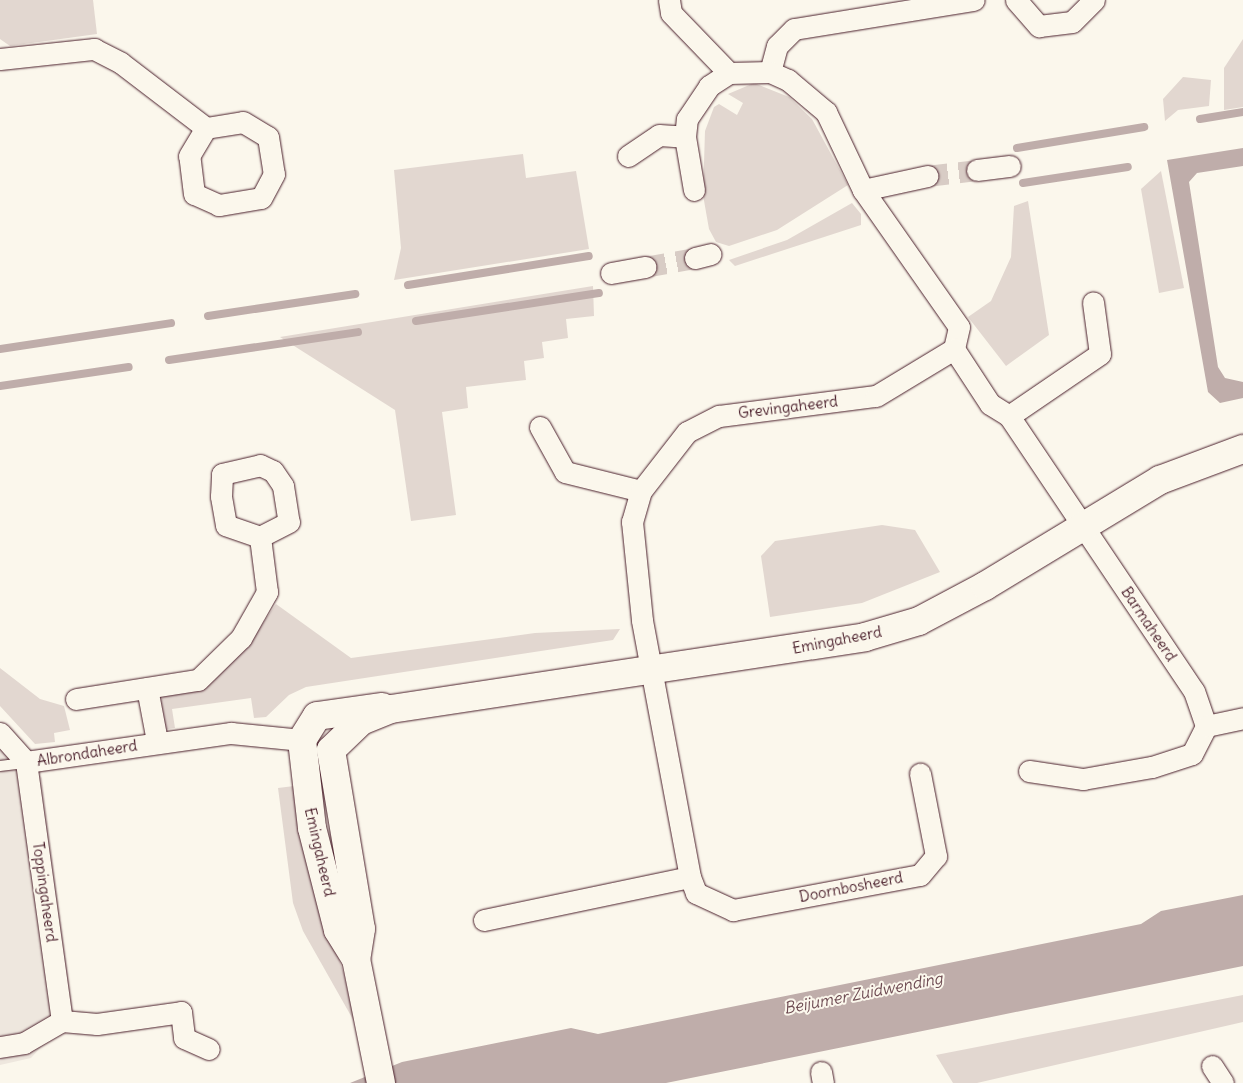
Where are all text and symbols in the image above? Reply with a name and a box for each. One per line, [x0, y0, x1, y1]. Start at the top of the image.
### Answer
street label: Grevingaheerd [737, 392, 839, 422]
street label: Barmaheerd [1118, 583, 1180, 665]
street label: Emingaheerd [791, 623, 883, 657]
street label: Albrondaheerd [36, 736, 138, 770]
street label: Emingaheerd [301, 806, 339, 898]
street label: Toppingaheerd [29, 841, 61, 943]
street label: Doornbosheerd [798, 868, 904, 906]
water label: Beijumer Zuidwending [782, 968, 944, 1018]

